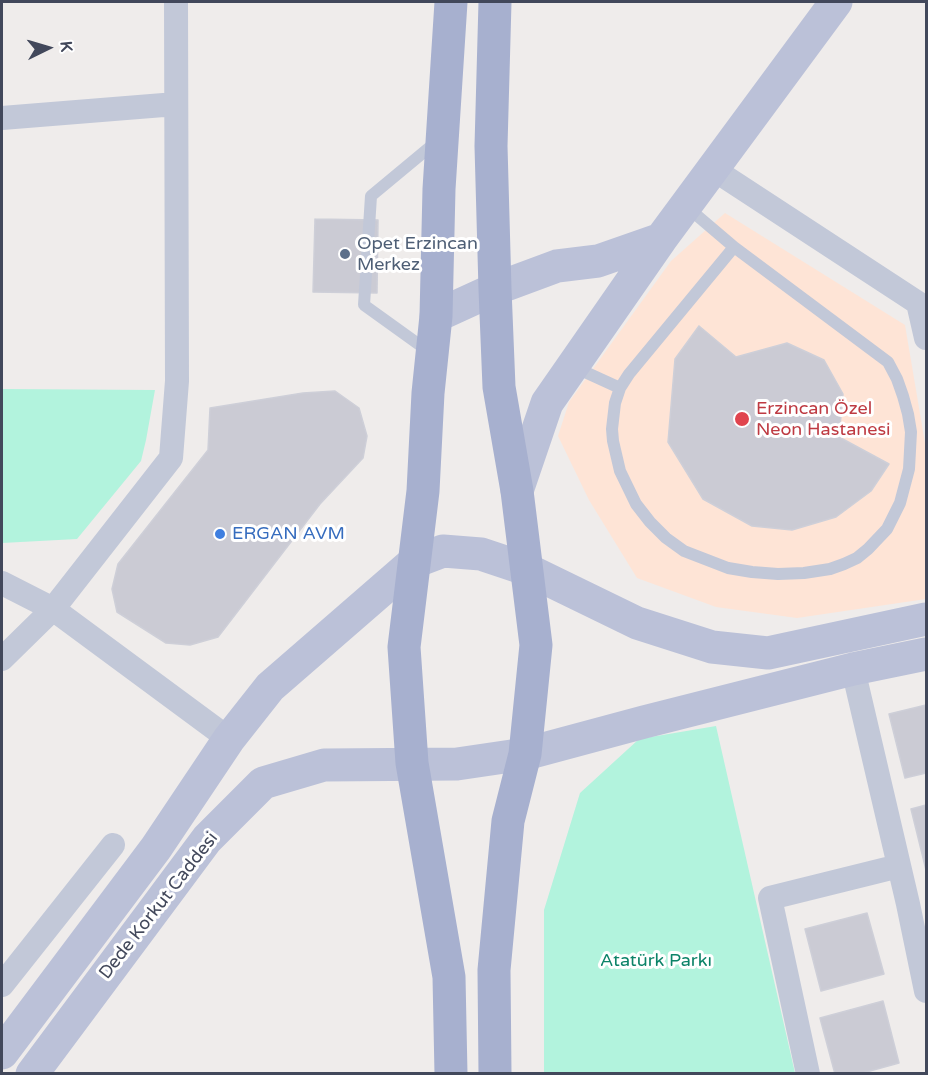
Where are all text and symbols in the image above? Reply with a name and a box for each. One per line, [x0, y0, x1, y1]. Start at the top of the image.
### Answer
north arrow [18, 18, 78, 78]
text: K [56, 40, 76, 53]
place label: Opet Erzincan Merkez [357, 233, 478, 276]
marker: Opet Erzincan Merkez [338, 247, 352, 261]
place label: Erzincan Özel Neon Hastanesi [756, 398, 891, 440]
marker: Erzincan Özel Neon Hastanesi [733, 410, 751, 428]
place label: ERGAN AVM [232, 523, 345, 545]
marker: ERGAN AVM [213, 527, 227, 541]
street label: Dede Korkut Caddesi [95, 828, 223, 984]
park label: Atatürk Parkı [600, 950, 712, 972]

